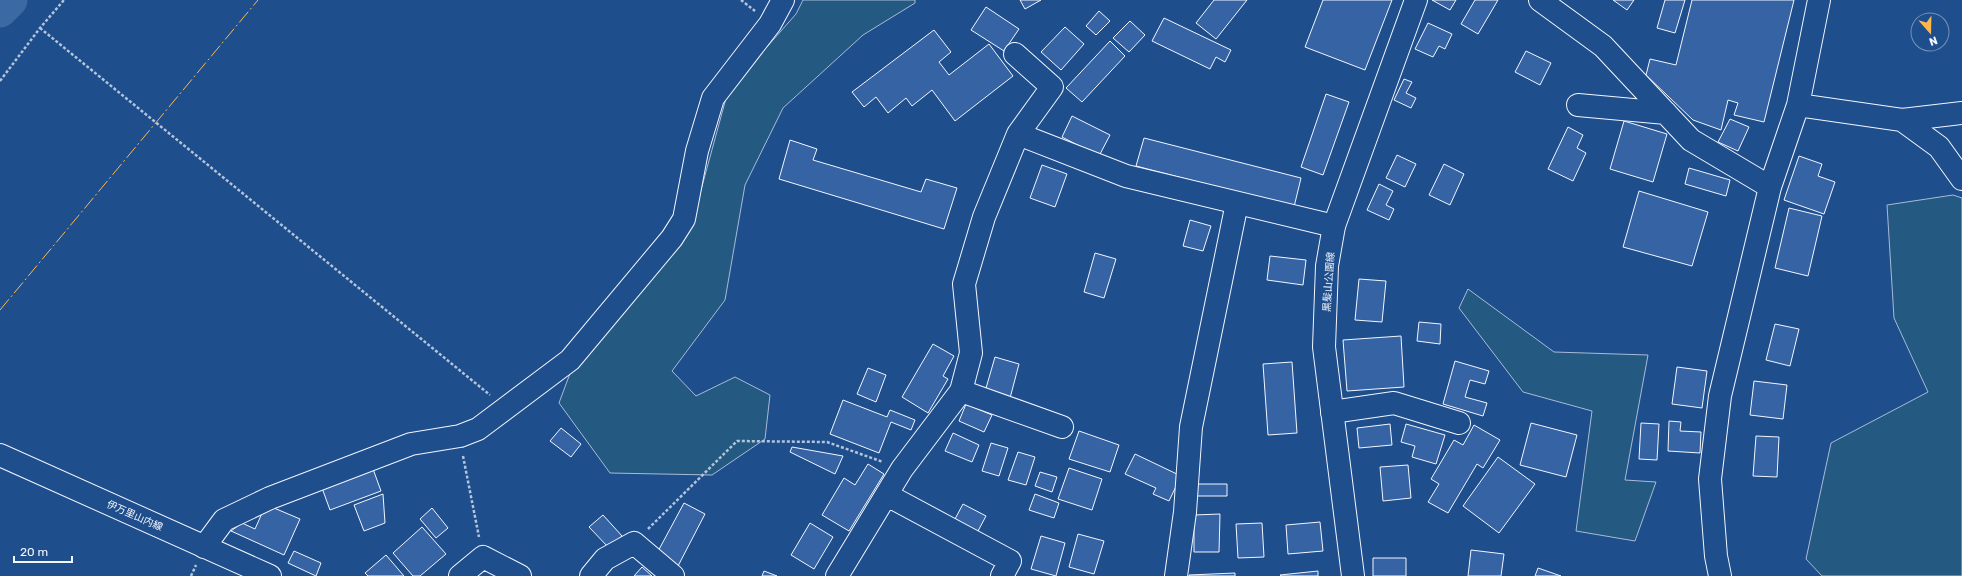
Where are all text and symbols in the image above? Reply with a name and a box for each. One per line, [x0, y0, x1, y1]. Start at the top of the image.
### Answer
north arrow [1910, 12, 1950, 52]
text: N [1927, 33, 1939, 48]
street label: 黒髪山公園線 [1321, 252, 1337, 312]
street label: 伊万里山内線 [105, 498, 164, 534]
scale bar [14, 538, 72, 564]
text: 20 m [20, 545, 48, 559]

